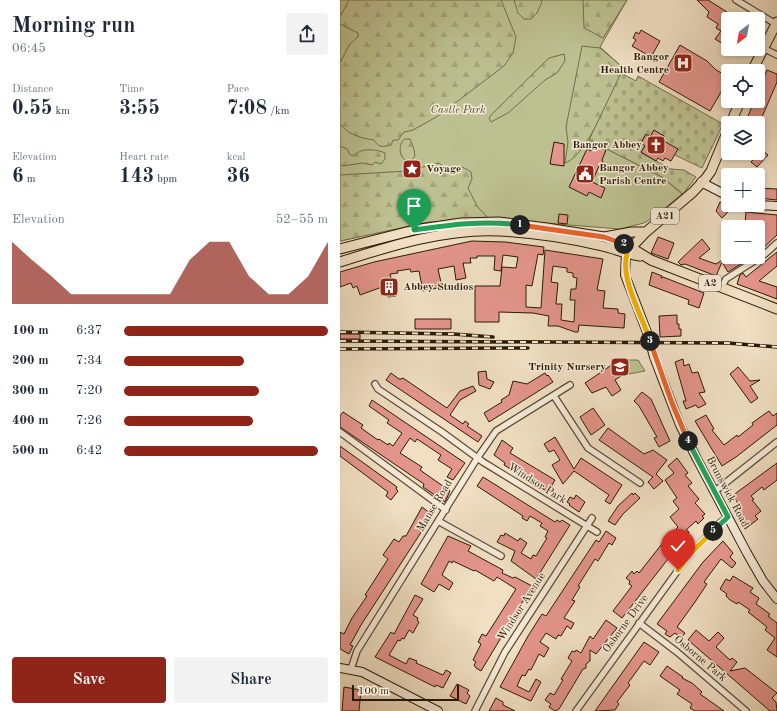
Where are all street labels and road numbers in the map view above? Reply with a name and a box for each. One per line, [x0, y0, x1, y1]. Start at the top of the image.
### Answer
road number: A21 [651, 208, 679, 224]
road number: A2 [699, 275, 721, 291]
street label: Brunswick Road [704, 455, 750, 529]
street label: Windsor Park [506, 462, 568, 506]
street label: Manse Road [415, 478, 455, 534]
street label: Windsor Avenue [496, 571, 548, 643]
street label: Osborne Drive [601, 593, 651, 655]
street label: Osborne Park [672, 634, 729, 684]

